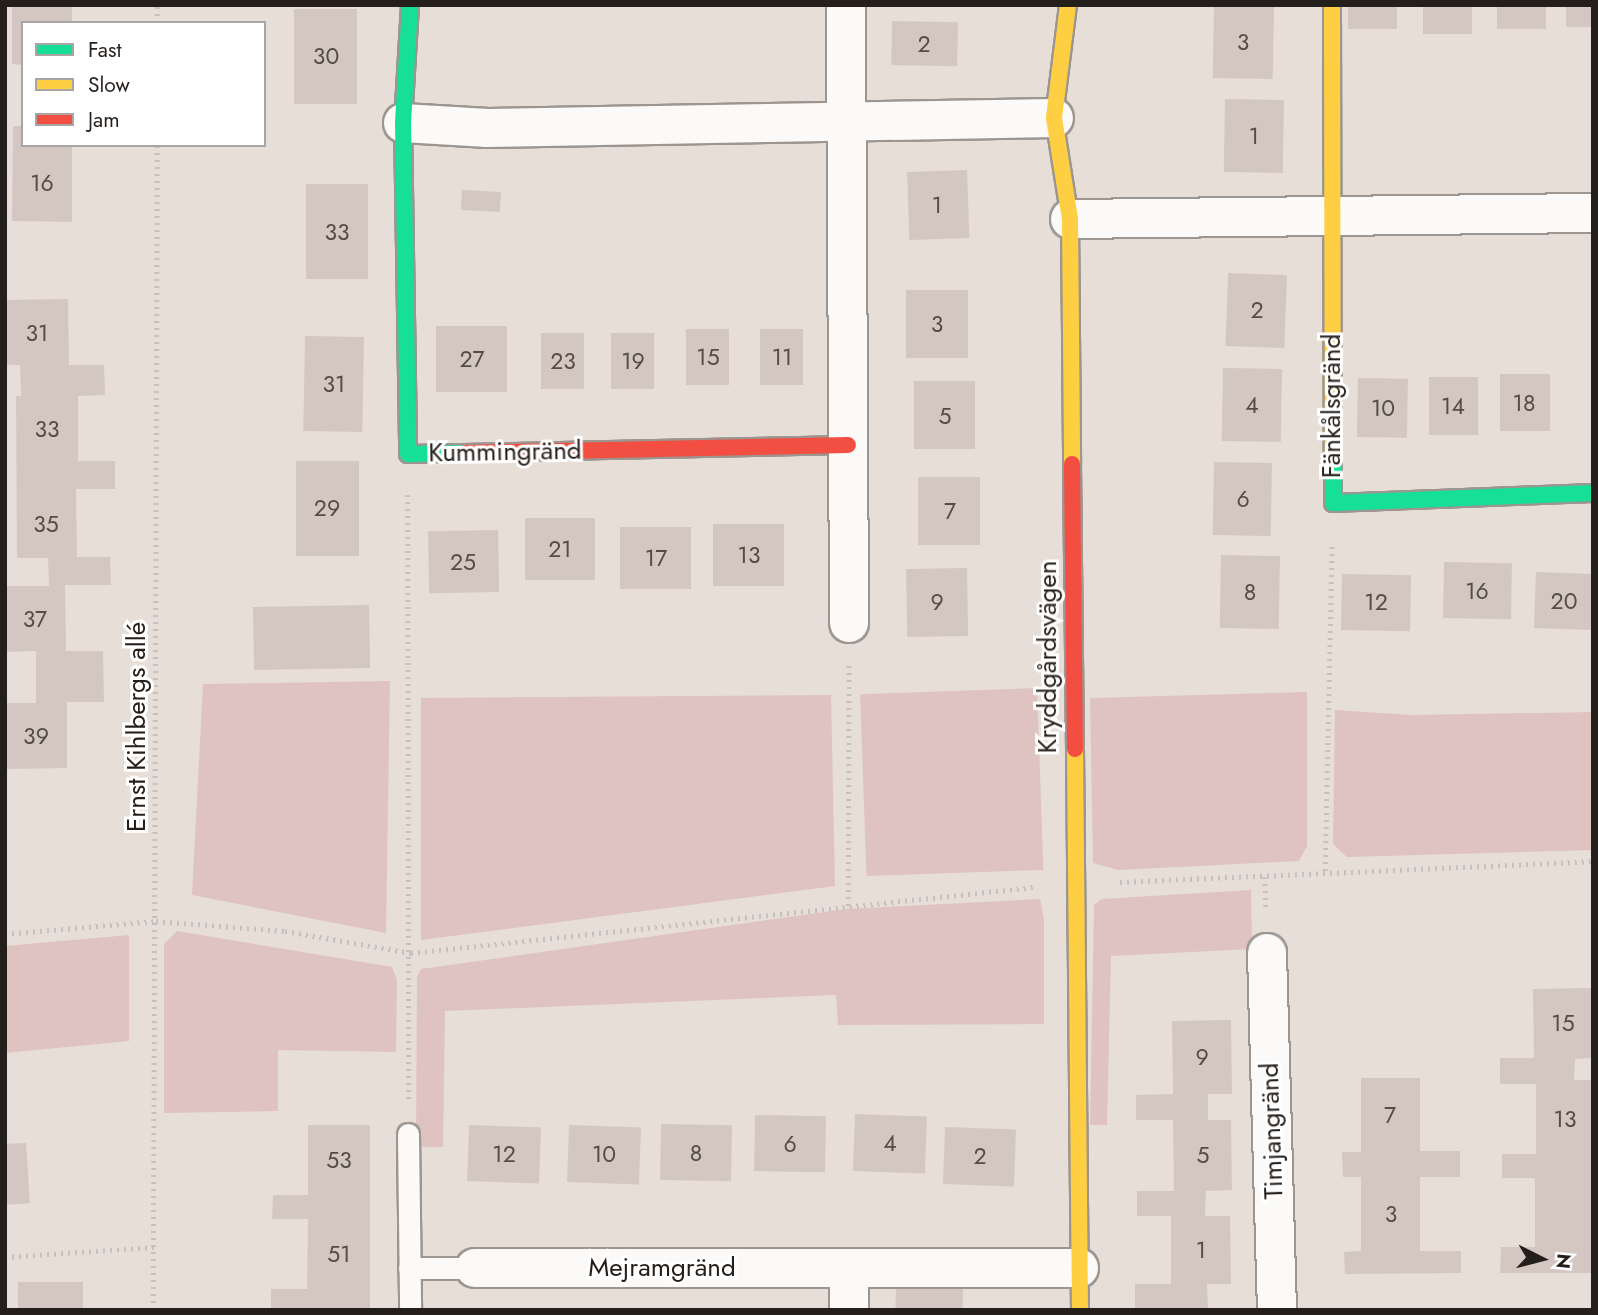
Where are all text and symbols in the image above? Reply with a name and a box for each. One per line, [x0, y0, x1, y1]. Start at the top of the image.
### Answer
legend [21, 21, 266, 147]
house number: 3 [1237, 28, 1249, 56]
house number: 2 [917, 30, 931, 58]
text: Fast [88, 35, 121, 65]
house number: 30 [313, 42, 339, 70]
text: Slow [88, 70, 130, 100]
text: Jam [88, 105, 120, 135]
house number: 1 [1249, 122, 1259, 150]
house number: 16 [30, 169, 54, 197]
house number: 1 [932, 191, 942, 219]
house number: 33 [324, 218, 350, 246]
house number: 2 [1250, 296, 1264, 324]
house number: 3 [931, 310, 943, 338]
house number: 31 [26, 319, 48, 347]
street label: Fänkålsgränd [1316, 334, 1348, 478]
house number: 15 [696, 343, 720, 371]
house number: 11 [772, 343, 792, 371]
house number: 27 [459, 345, 485, 373]
house number: 23 [550, 347, 576, 375]
house number: 19 [621, 347, 645, 375]
house number: 31 [323, 370, 345, 398]
house number: 18 [1513, 389, 1535, 417]
house number: 4 [1245, 391, 1259, 419]
house number: 14 [1441, 392, 1465, 420]
house number: 10 [1371, 394, 1395, 422]
house number: 5 [939, 402, 951, 430]
house number: 33 [34, 415, 60, 443]
street label: Kummingränd [428, 435, 582, 469]
house number: 6 [1236, 485, 1250, 513]
house number: 29 [314, 494, 340, 522]
house number: 7 [944, 497, 956, 525]
house number: 35 [33, 510, 59, 538]
house number: 21 [548, 535, 572, 563]
house number: 13 [738, 541, 760, 569]
house number: 17 [645, 544, 667, 572]
house number: 25 [450, 548, 476, 576]
street label: Kryddgårdsvägen [1032, 561, 1064, 753]
house number: 16 [1465, 577, 1489, 605]
house number: 8 [1244, 578, 1256, 606]
house number: 20 [1551, 587, 1577, 615]
house number: 9 [930, 588, 944, 616]
house number: 12 [1364, 588, 1388, 616]
house number: 37 [23, 605, 47, 633]
street label: Ernst Kihlbergs allé [121, 622, 153, 832]
house number: 39 [23, 722, 49, 750]
house number: 15 [1551, 1009, 1575, 1037]
house number: 9 [1195, 1043, 1209, 1071]
street label: Timjangränd [1254, 1062, 1290, 1200]
house number: 7 [1384, 1101, 1396, 1129]
house number: 13 [1554, 1105, 1576, 1133]
house number: 4 [883, 1129, 897, 1157]
house number: 6 [783, 1130, 797, 1158]
house number: 8 [690, 1139, 702, 1167]
house number: 12 [492, 1140, 516, 1168]
house number: 10 [592, 1140, 616, 1168]
house number: 5 [1197, 1141, 1209, 1169]
house number: 2 [973, 1142, 987, 1170]
house number: 53 [326, 1146, 352, 1174]
house number: 3 [1385, 1200, 1397, 1228]
north arrow [1507, 1224, 1577, 1294]
house number: 1 [1196, 1236, 1206, 1264]
house number: 51 [327, 1240, 351, 1268]
street label: Mejramgränd [588, 1252, 736, 1284]
text: N [1549, 1252, 1578, 1270]

